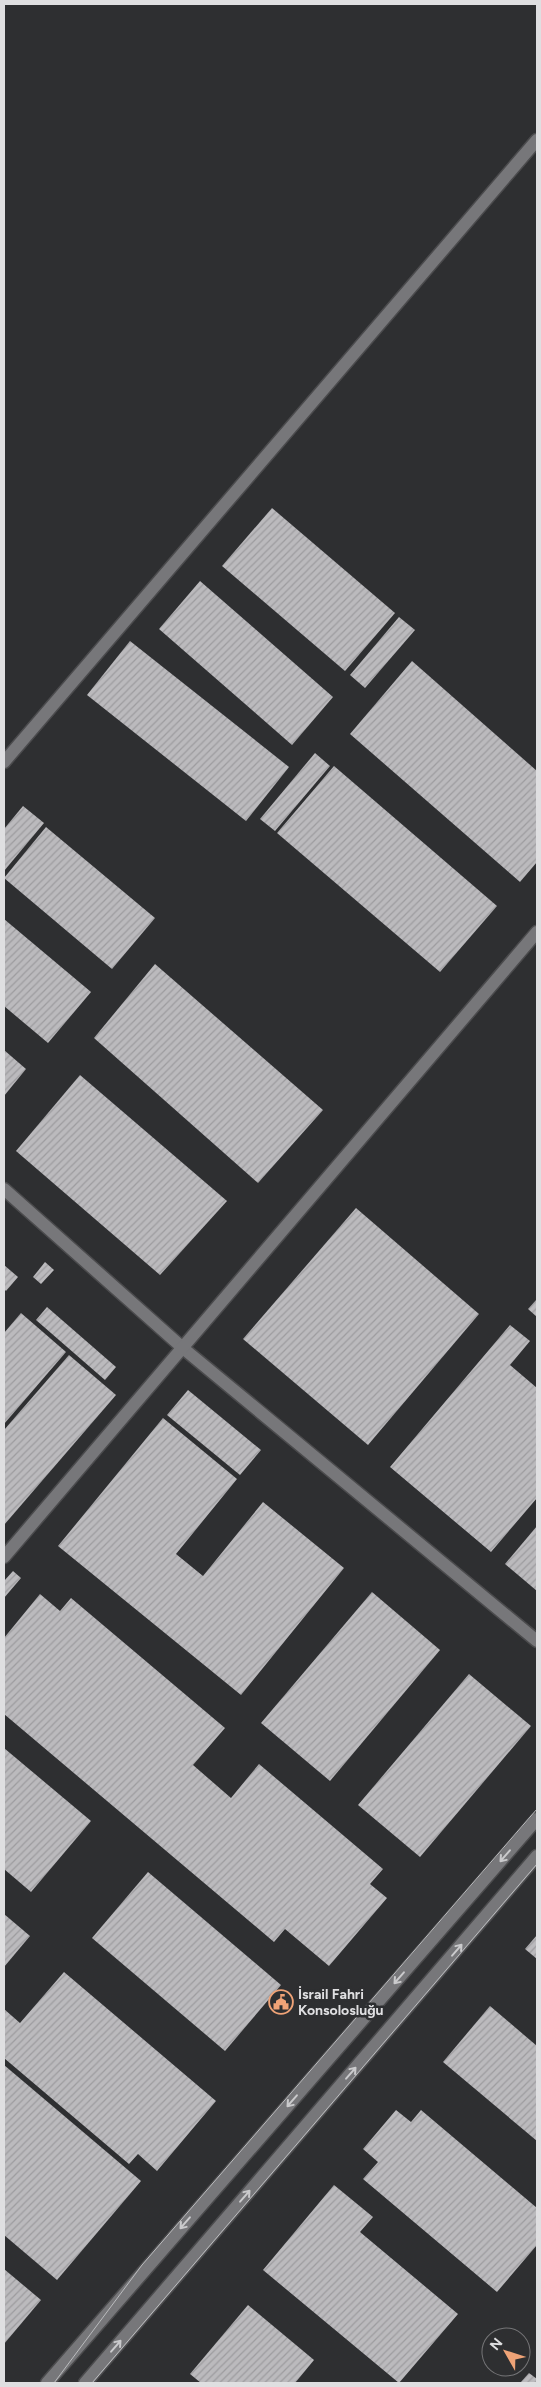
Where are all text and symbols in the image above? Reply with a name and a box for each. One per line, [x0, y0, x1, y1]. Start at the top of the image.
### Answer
one-way arrow [500, 1849, 511, 1862]
one-way arrow [451, 1943, 462, 1956]
one-way arrow [393, 1972, 404, 1985]
place label: İsrail Fahri Konsolosluğu [298, 1986, 384, 2019]
public building icon: İsrail Fahri Konsolosluğu [268, 1989, 294, 2015]
one-way arrow [345, 2067, 356, 2080]
one-way arrow [286, 2094, 298, 2107]
one-way arrow [239, 2190, 251, 2203]
one-way arrow [180, 2217, 191, 2230]
north arrow [481, 2327, 531, 2377]
text: N [486, 2335, 506, 2354]
one-way arrow [111, 2340, 122, 2353]

